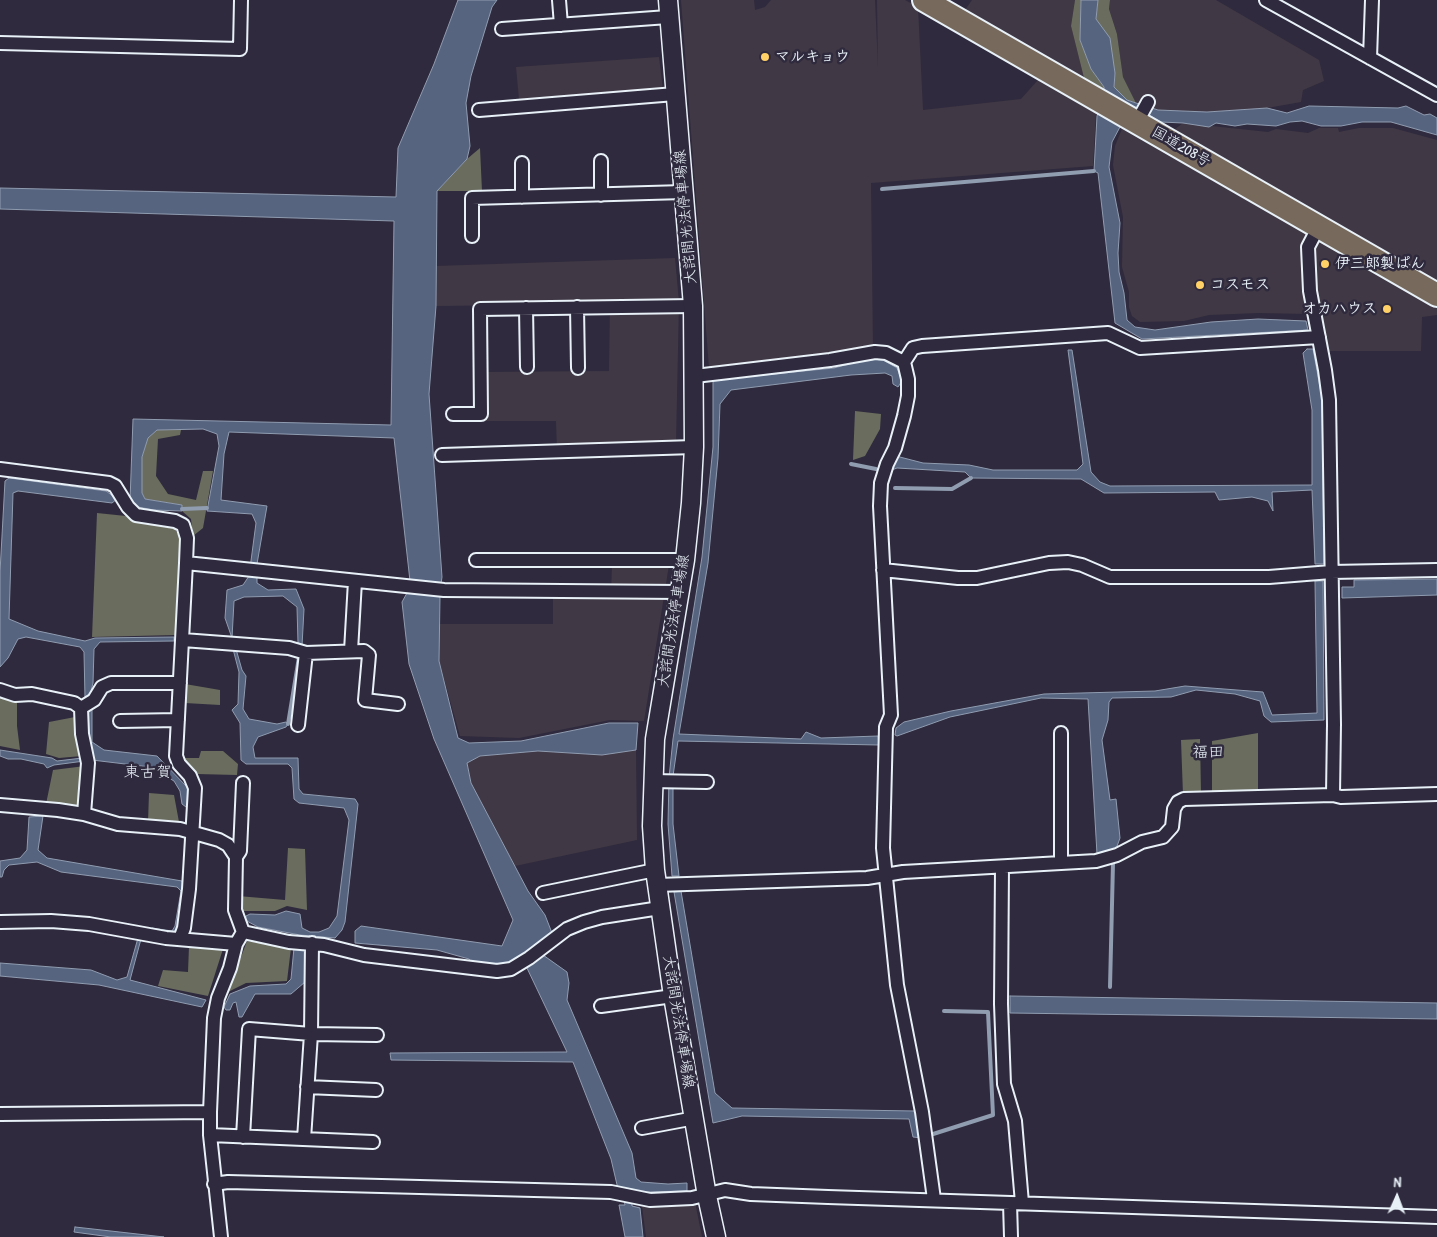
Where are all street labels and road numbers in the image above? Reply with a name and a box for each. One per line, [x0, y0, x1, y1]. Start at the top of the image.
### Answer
street label: 国道208号 [1148, 123, 1214, 171]
street label: 大詫間光法停車場線 [671, 149, 701, 285]
street label: 大詫間光法停車場線 [655, 553, 693, 689]
street label: 大詫間光法停車場線 [659, 954, 697, 1090]

